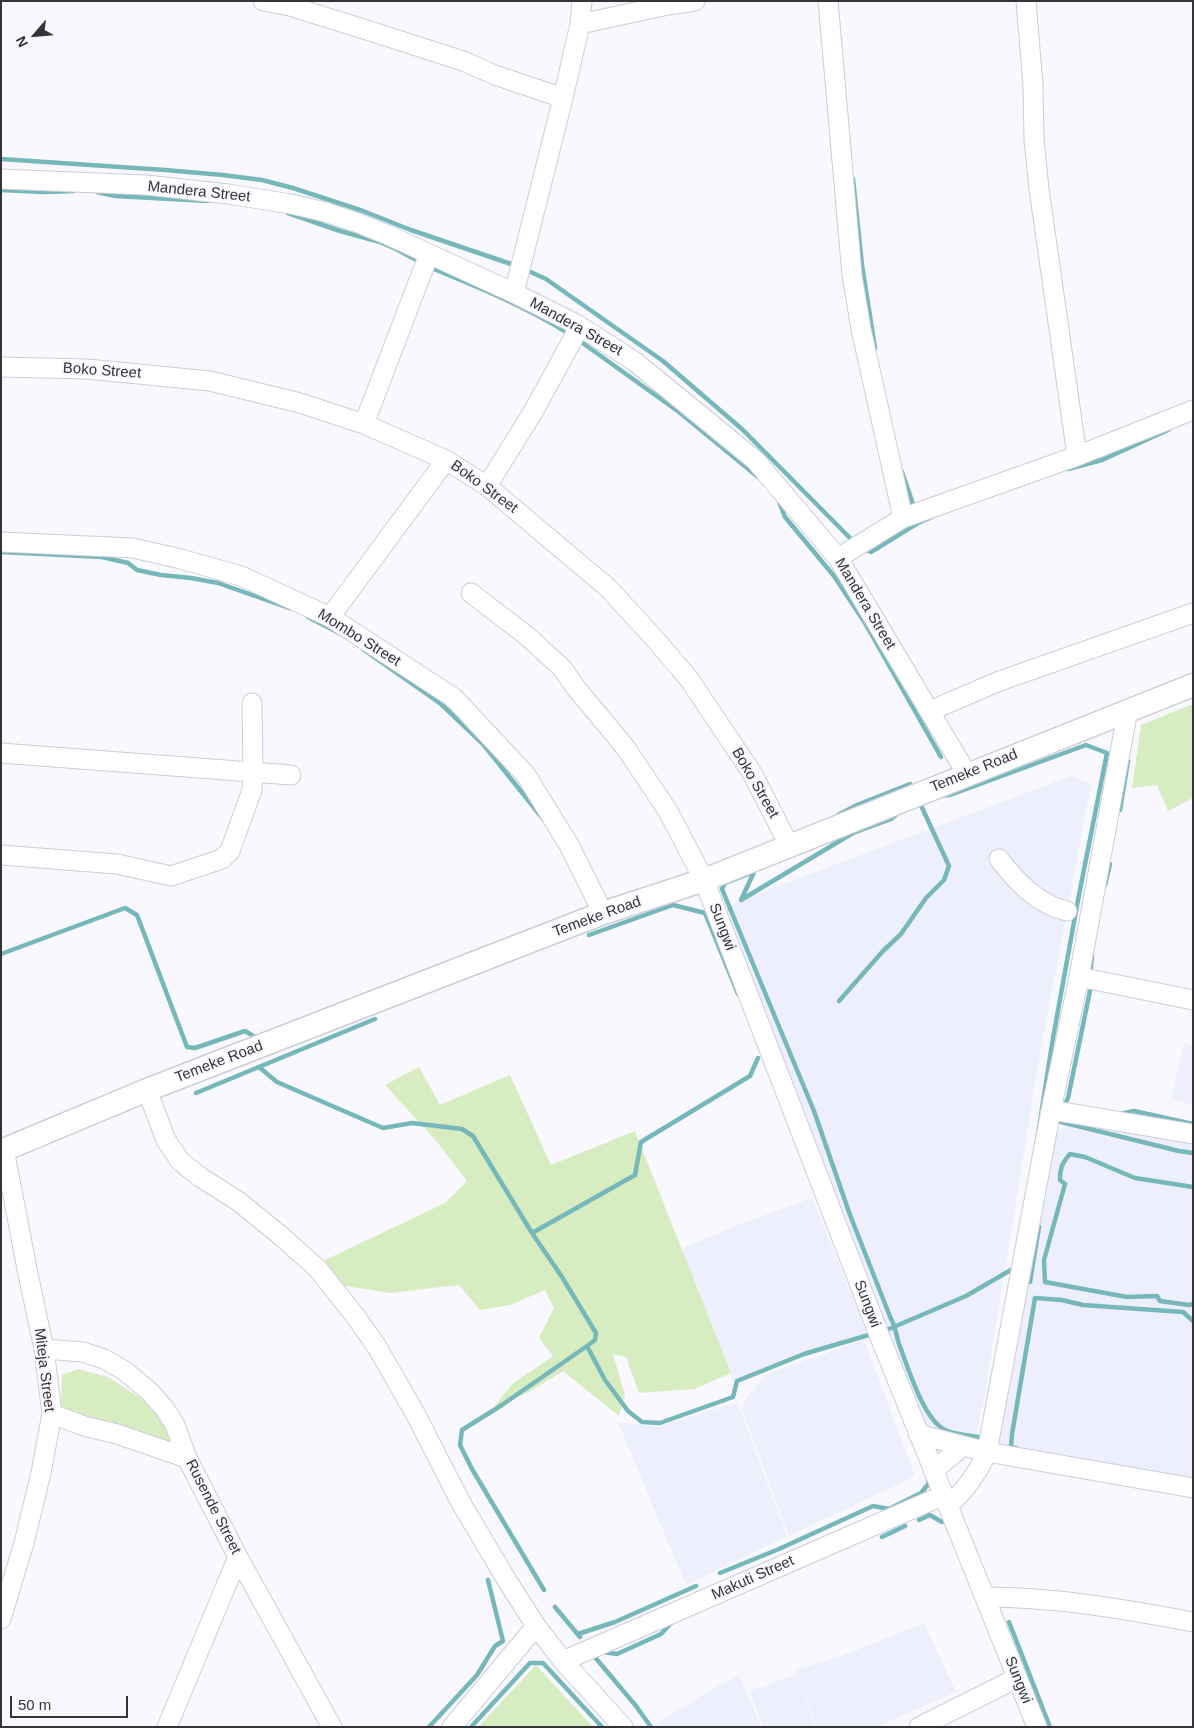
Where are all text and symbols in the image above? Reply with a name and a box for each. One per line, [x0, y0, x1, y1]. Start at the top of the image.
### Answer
north arrow [10, 10, 60, 60]
text: N [12, 34, 31, 50]
street label: Mandera Street [147, 178, 251, 206]
street label: Mandera Street [526, 294, 626, 360]
street label: Boko Street [62, 359, 142, 383]
street label: Boko Street [447, 457, 521, 517]
street label: Mandera Street [831, 555, 899, 653]
street label: Mombo Street [314, 605, 404, 671]
street label: Boko Street [728, 745, 782, 821]
street label: Temeke Road [928, 745, 1020, 797]
street label: Temeke Road [550, 893, 644, 941]
street label: Sungwi [705, 901, 739, 953]
street label: Temeke Road [173, 1037, 265, 1087]
street label: Sungwi [850, 1278, 884, 1330]
street label: Miteja Street [30, 1327, 58, 1413]
street label: Rusende Street [181, 1456, 245, 1558]
street label: Makuti Street [709, 1552, 797, 1604]
street label: Sungwi [1000, 1654, 1036, 1706]
scale bar [12, 1686, 130, 1718]
text: 50 m [18, 1696, 51, 1713]

